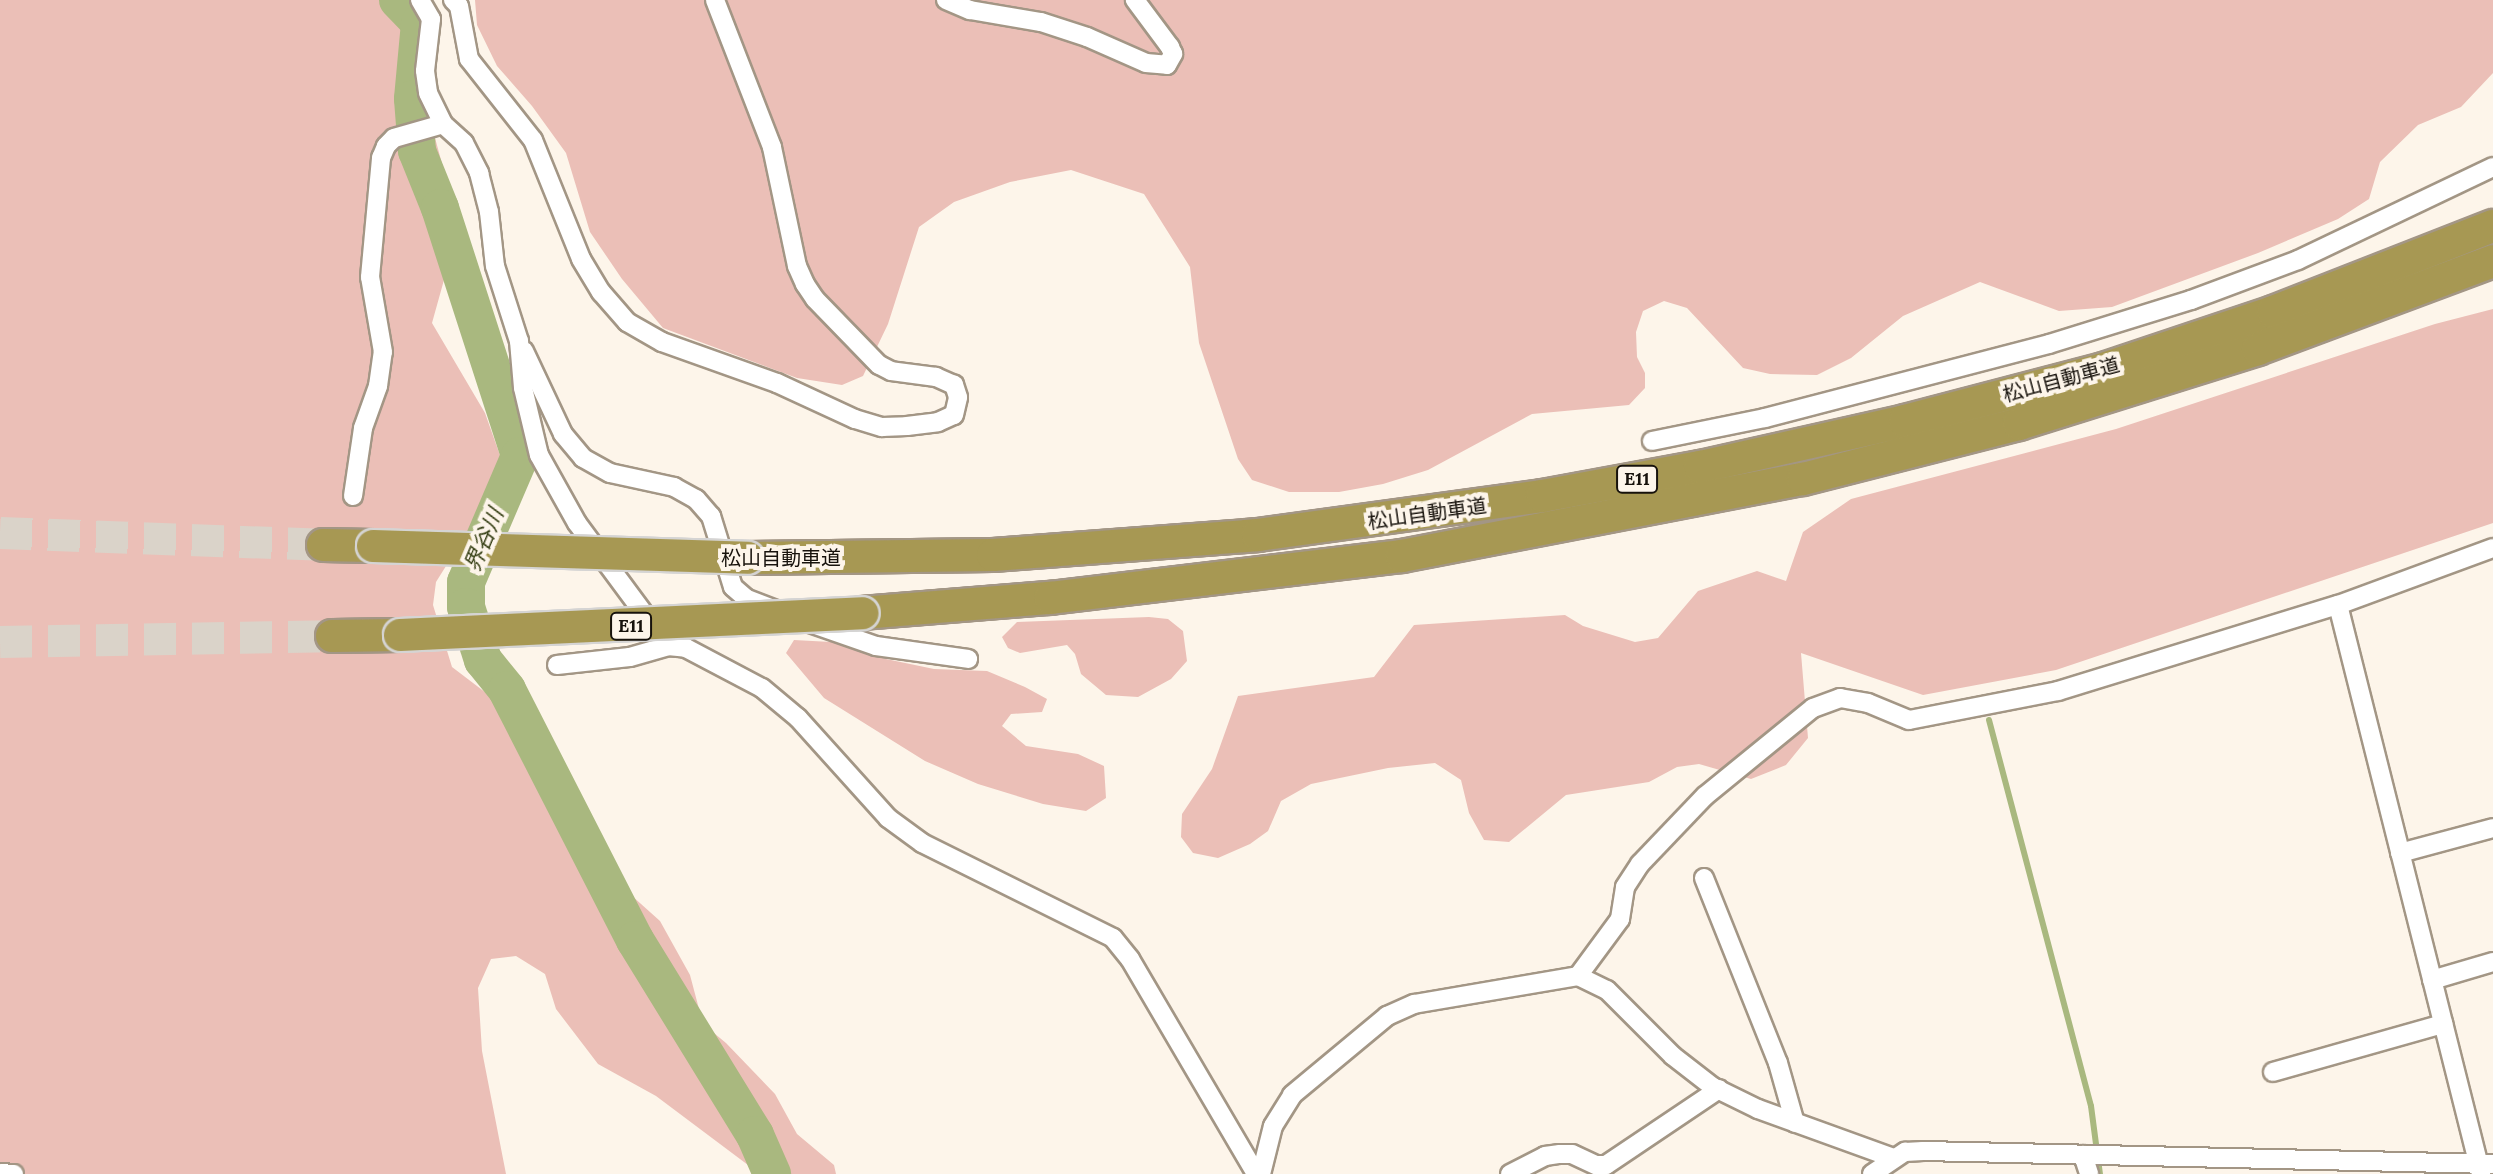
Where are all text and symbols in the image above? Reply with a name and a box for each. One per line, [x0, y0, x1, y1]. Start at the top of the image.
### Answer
street label: 松山自動車道 [2000, 352, 2122, 406]
road number: E11 [1615, 465, 1659, 493]
street label: 松山自動車道 [1366, 493, 1488, 533]
water label: 界谷川 [459, 504, 509, 576]
street label: 松山自動車道 [721, 545, 841, 569]
road number: E11 [609, 612, 653, 640]

